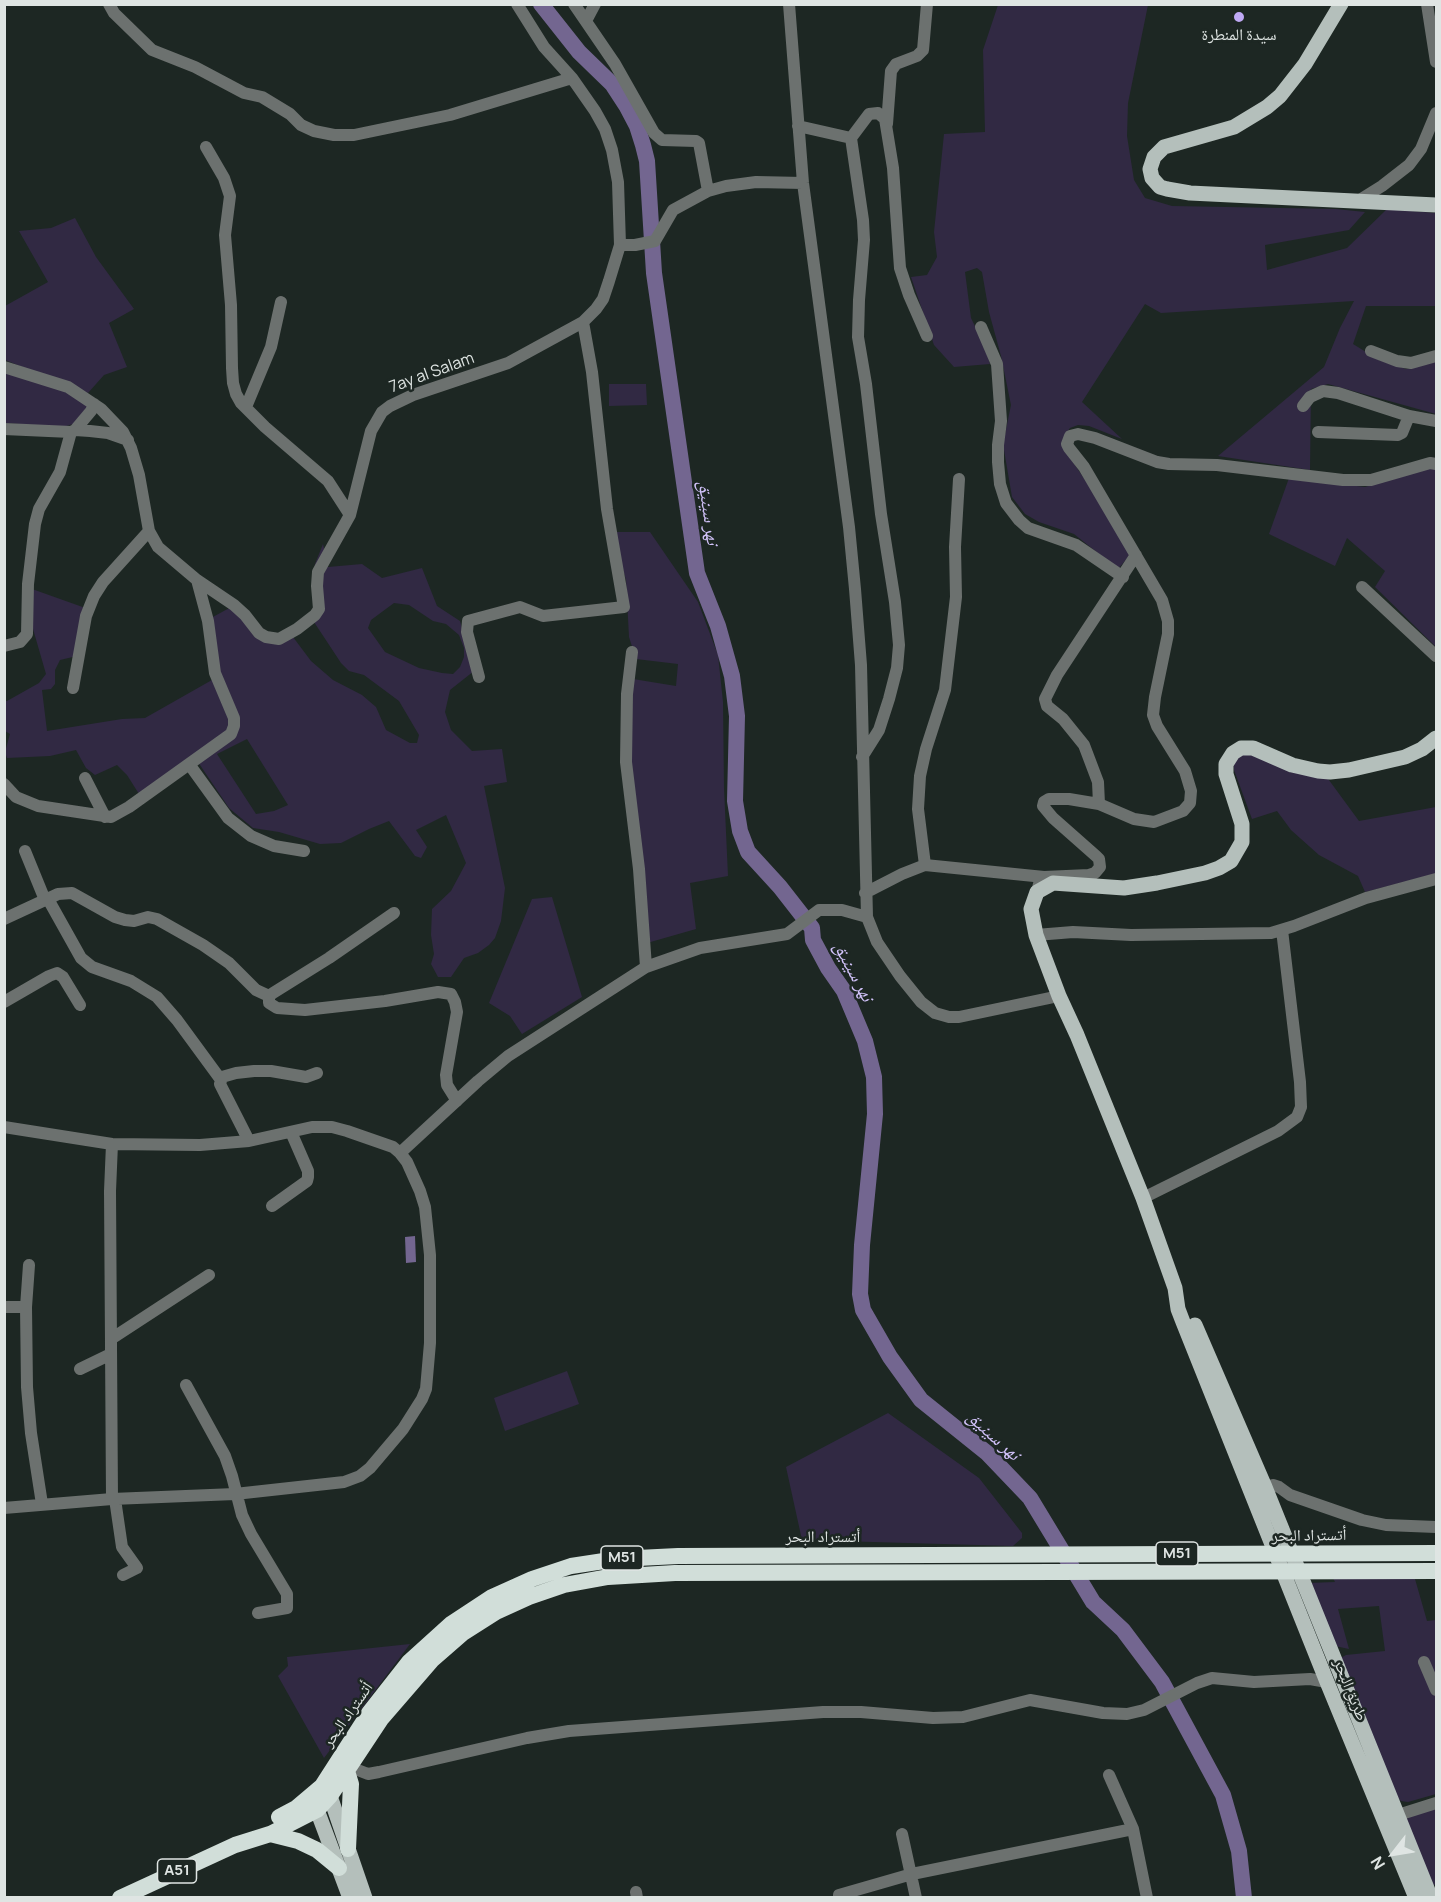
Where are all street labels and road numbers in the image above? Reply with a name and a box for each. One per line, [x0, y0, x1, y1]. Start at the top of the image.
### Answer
street label: 7ay al Salam [387, 349, 477, 397]
street label: أتستراد البحر [1271, 1526, 1347, 1546]
street label: أتستراد البحر [786, 1528, 860, 1548]
road number: M51 [1156, 1542, 1198, 1566]
road number: M51 [601, 1546, 643, 1570]
street label: طريق البحر [1329, 1656, 1371, 1724]
street label: أتستراد البحر [319, 1679, 377, 1751]
road number: A51 [158, 1859, 196, 1883]

